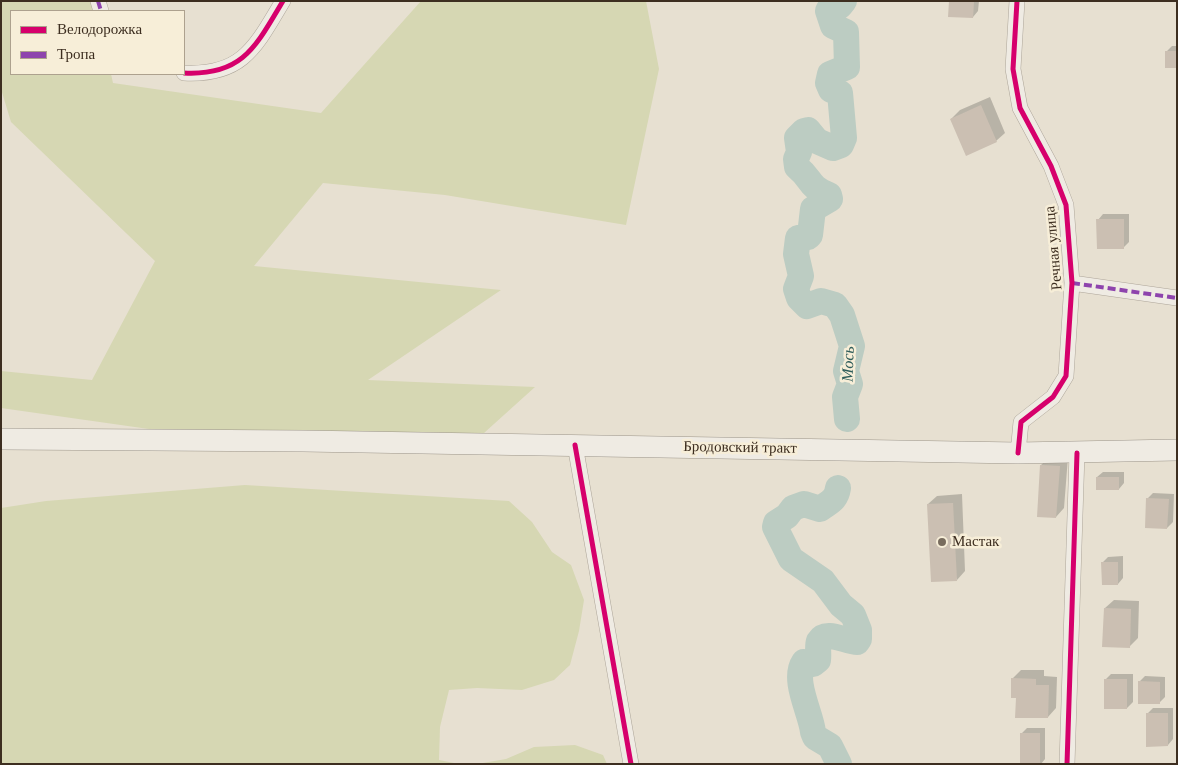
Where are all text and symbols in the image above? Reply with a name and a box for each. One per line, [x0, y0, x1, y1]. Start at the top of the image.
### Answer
legend [10, 10, 185, 75]
text: Велодорожка [57, 21, 142, 37]
text: Тропа [57, 46, 95, 62]
street label: Речная улица [1041, 205, 1067, 291]
water label: Мось [839, 346, 859, 382]
street label: Бродовский тракт [683, 438, 797, 458]
place label: Мастак [952, 533, 999, 551]
marker: Мастак [936, 536, 948, 548]

